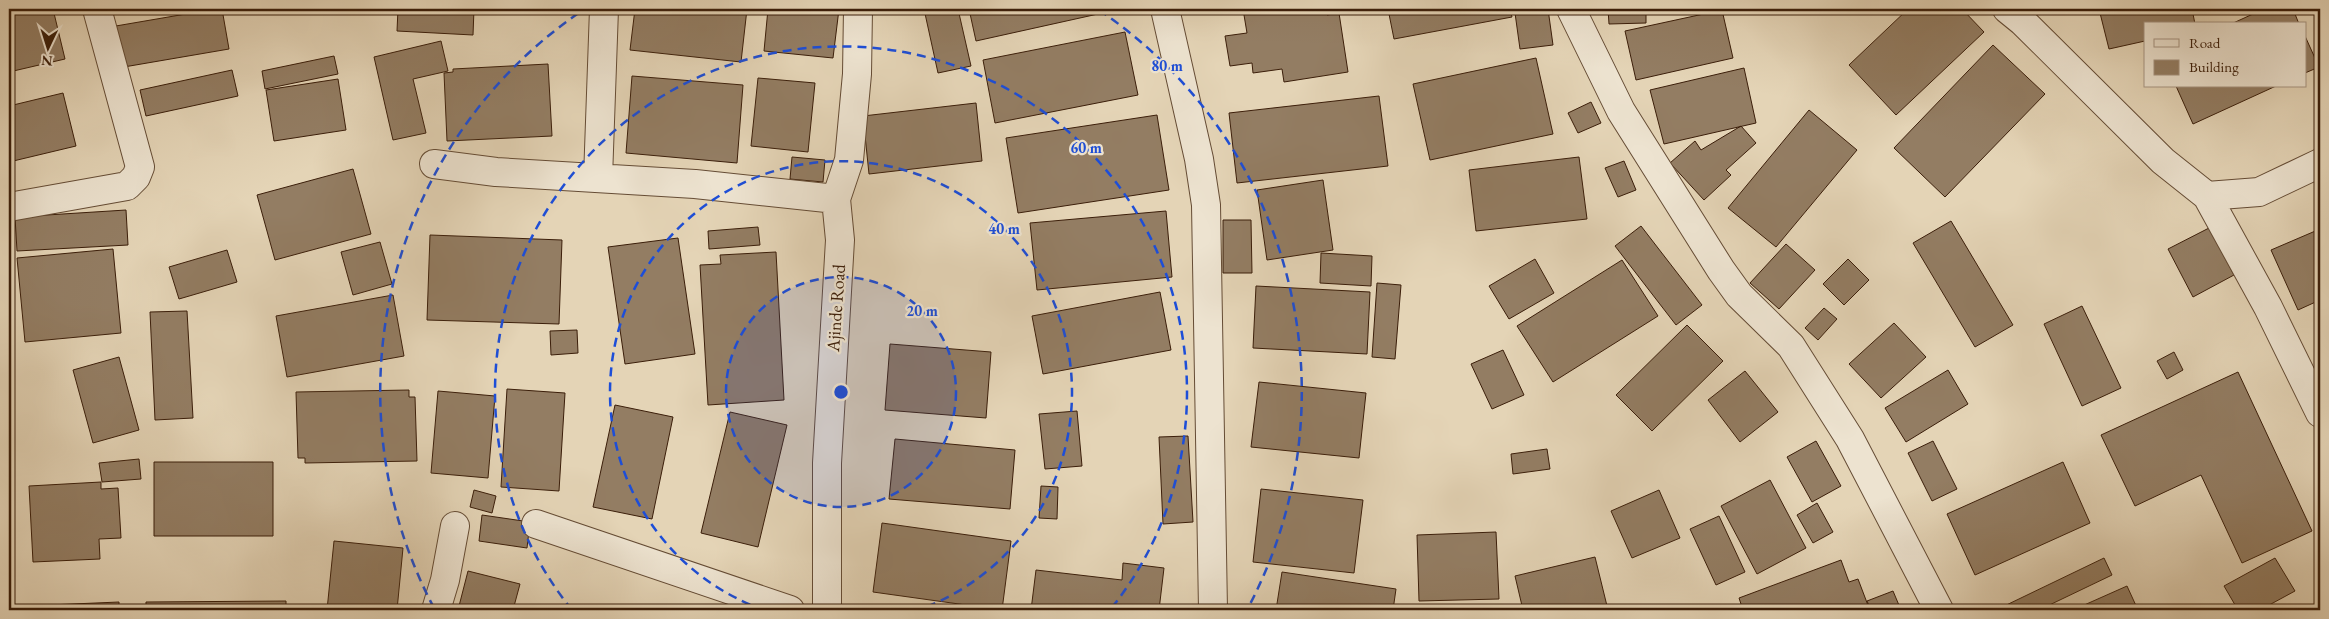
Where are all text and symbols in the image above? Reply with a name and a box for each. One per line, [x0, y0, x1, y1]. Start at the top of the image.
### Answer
north arrow [22, 22, 72, 72]
legend [2144, 22, 2306, 88]
text: Road [2189, 33, 2221, 52]
text: N [40, 52, 53, 70]
text: 80 m [1151, 56, 1183, 75]
text: Building [2189, 57, 2239, 76]
text: 60 m [1070, 138, 1102, 157]
text: 40 m [988, 219, 1020, 238]
street label: Ajinde Road [821, 262, 850, 354]
text: 20 m [906, 301, 938, 320]
centre of rings [832, 383, 850, 401]

